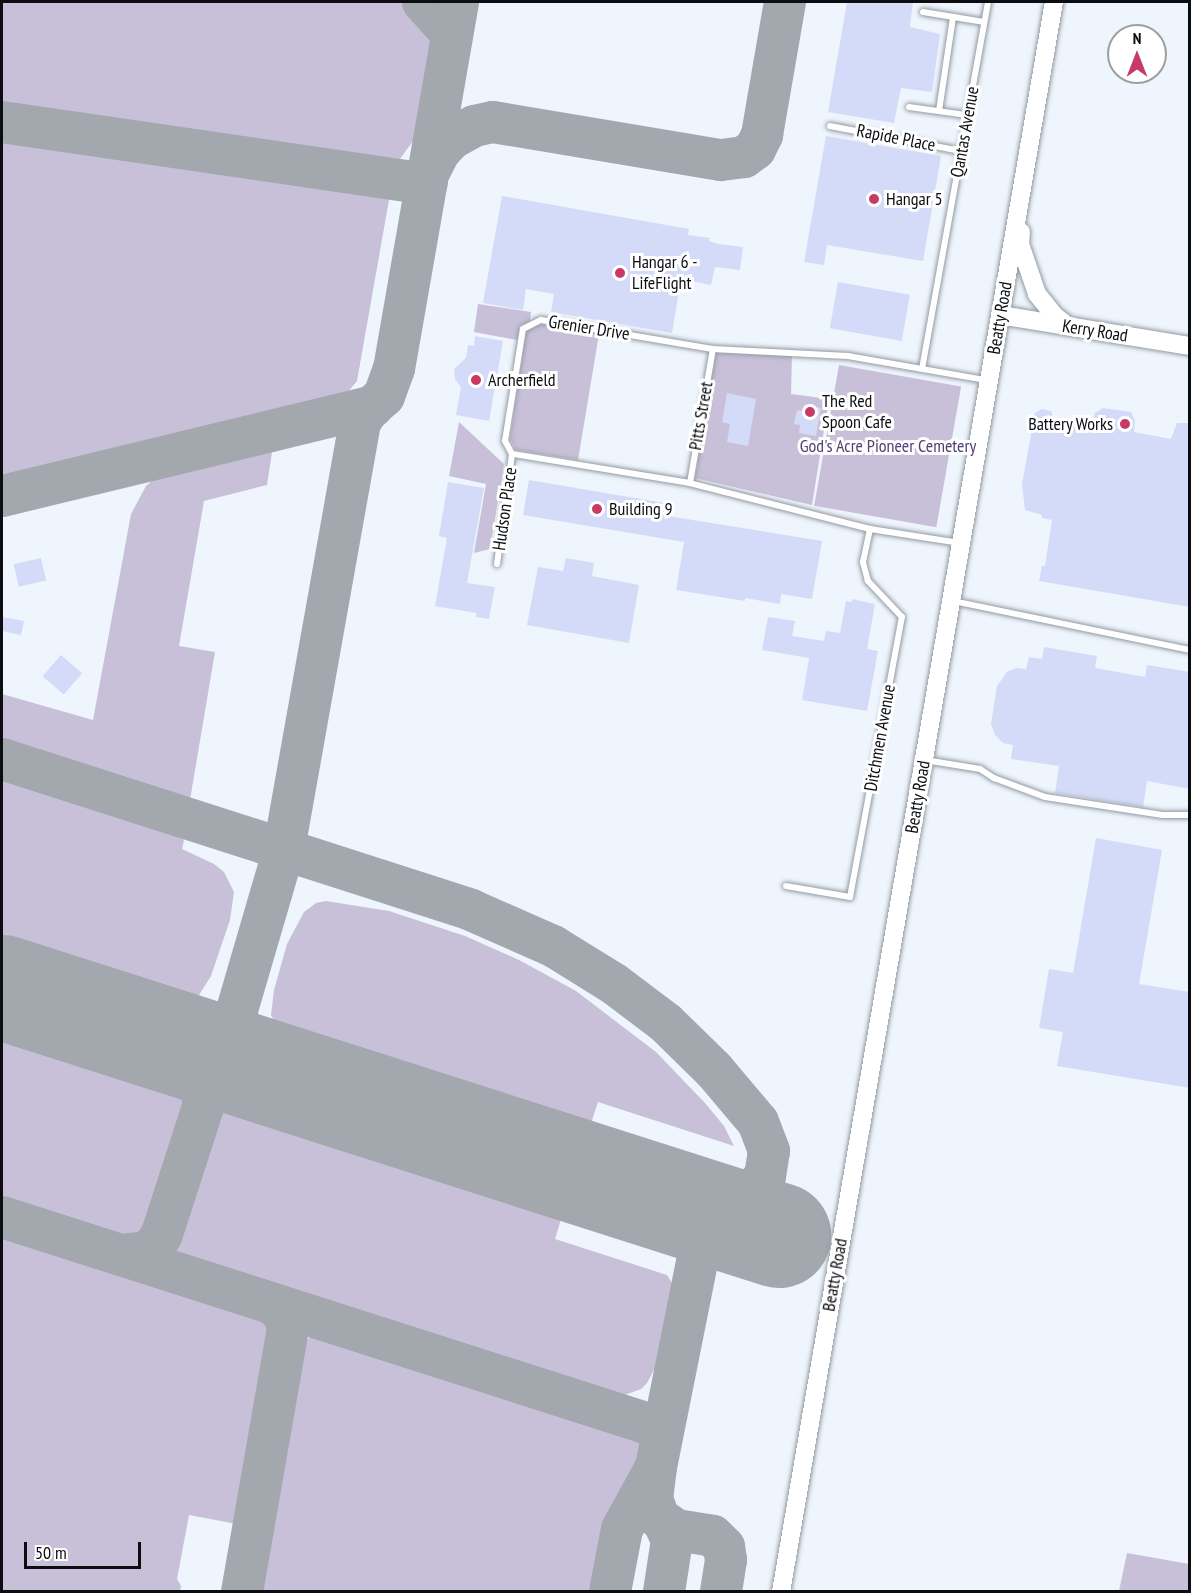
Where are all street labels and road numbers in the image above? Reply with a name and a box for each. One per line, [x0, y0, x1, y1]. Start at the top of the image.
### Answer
street label: Qantas Avenue [946, 85, 984, 179]
street label: Rapide Place [855, 120, 937, 156]
street label: Beatty Road [983, 280, 1017, 356]
street label: Grenier Drive [547, 311, 631, 345]
street label: Kerry Road [1060, 315, 1130, 347]
street label: Pitts Street [684, 380, 718, 452]
street label: Hudson Place [488, 466, 522, 552]
street label: Ditchmen Avenue [860, 683, 900, 793]
street label: Beatty Road [901, 759, 935, 835]
street label: Beatty Road [818, 1237, 852, 1313]

